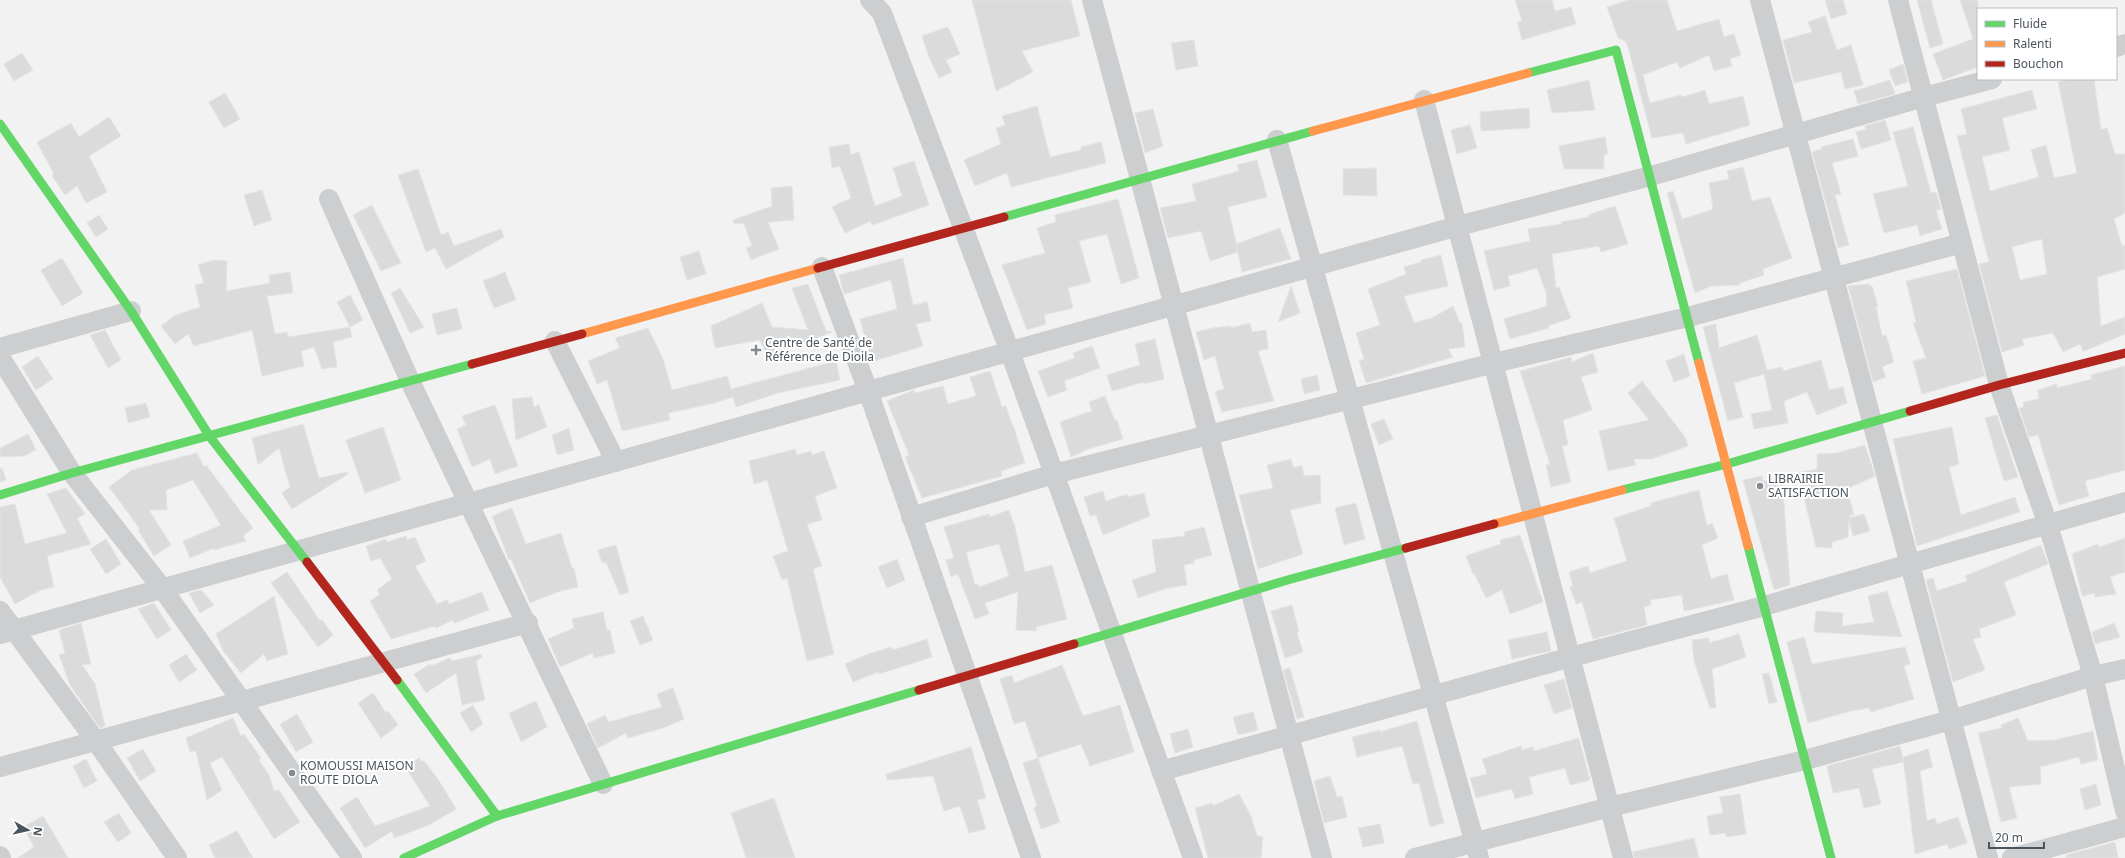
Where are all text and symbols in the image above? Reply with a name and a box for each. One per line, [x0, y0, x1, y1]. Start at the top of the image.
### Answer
legend [1977, 8, 2117, 80]
text: Fluide [2013, 15, 2047, 32]
text: Ralenti [2013, 35, 2052, 52]
text: Bouchon [2013, 55, 2063, 72]
place label: Centre de Santé de Référence de Dioila [765, 334, 874, 365]
marker: Centre de Santé de Référence de Dioila [750, 344, 762, 356]
place label: LIBRAIRIE SATISFACTION [1768, 470, 1849, 501]
marker: LIBRAIRIE SATISFACTION [1755, 481, 1765, 491]
place label: KOMOUSSI MAISON ROUTE DIOLA [300, 757, 414, 788]
marker: KOMOUSSI MAISON ROUTE DIOLA [287, 768, 297, 778]
north arrow [8, 810, 48, 850]
scale bar [1989, 824, 2044, 850]
text: N [30, 826, 46, 837]
text: 20 m [1995, 829, 2023, 846]

